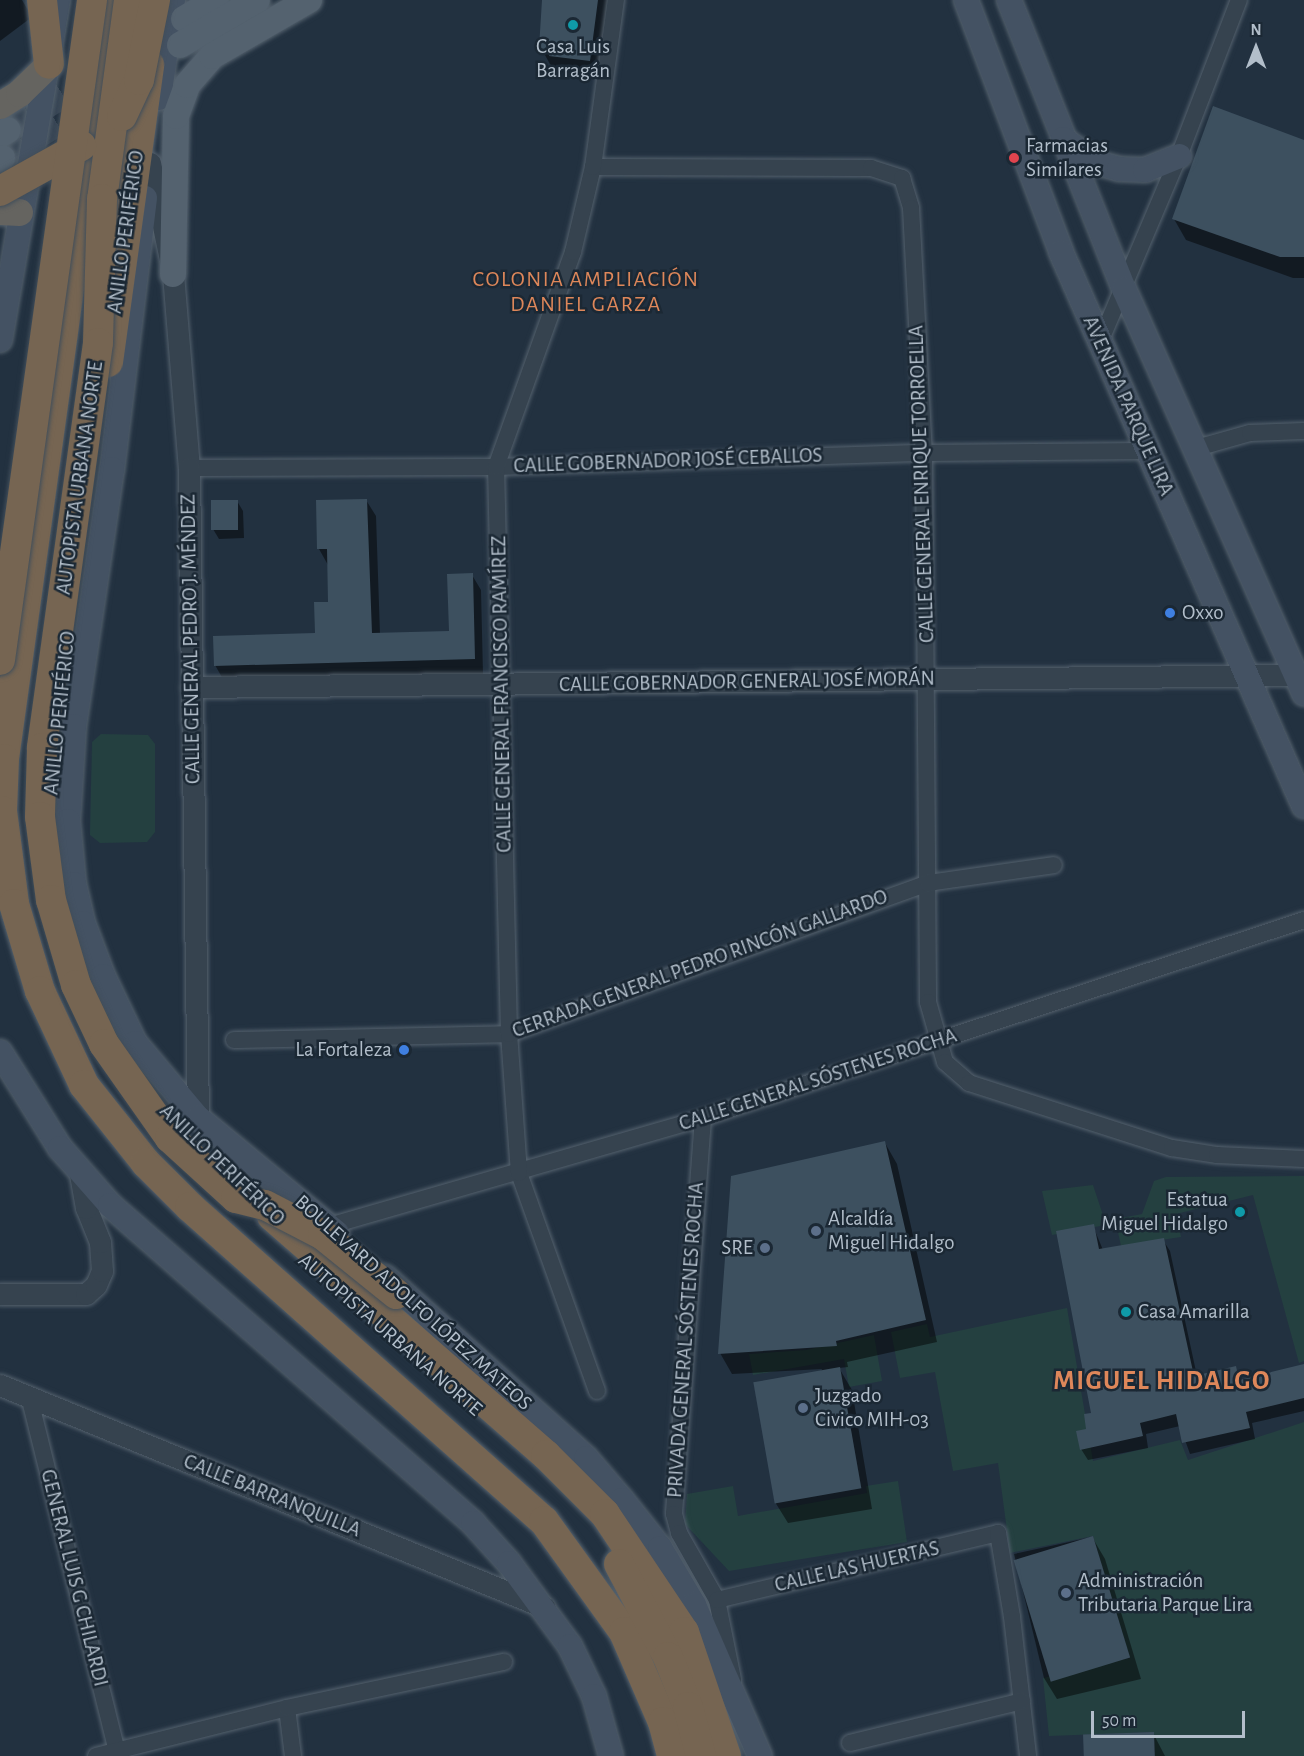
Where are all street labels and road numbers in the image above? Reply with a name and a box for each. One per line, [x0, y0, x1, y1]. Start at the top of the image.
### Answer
street label: ANILLO PERIFÉRICO [102, 149, 150, 315]
street label: AVENIDA PARQUE LIRA [1077, 312, 1179, 500]
street label: CALLE GENERAL ENRIQUE TORROELLA [904, 325, 940, 643]
street label: AUTOPISTA URBANA NORTE [51, 360, 109, 596]
street label: CALLE GOBERNADOR JOSÉ CEBALLOS [513, 443, 823, 479]
street label: CALLE GENERAL PEDRO J. MÉNDEZ [176, 494, 206, 784]
street label: CALLE GENERAL FRANCISCO RAMÍREZ [487, 535, 517, 853]
street label: ANILLO PERIFÉRICO [39, 630, 81, 796]
street label: CALLE GOBERNADOR GENERAL JOSÉ MORÁN [559, 666, 935, 698]
street label: CERRADA GENERAL PEDRO RINCÓN GALLARDO [509, 884, 891, 1044]
street label: CALLE GENERAL SÓSTENES ROCHA [676, 1023, 960, 1137]
street label: ANILLO PERIFÉRICO [154, 1099, 290, 1231]
street label: PRIVADA GENERAL SÓSTENES ROCHA [662, 1181, 710, 1499]
street label: BOULEVARD ADOLFO LÓPEZ MATEOS [289, 1190, 537, 1416]
street label: AUTOPISTA URBANA NORTE [293, 1248, 487, 1422]
street label: CALLE BARRANQUILLA [180, 1449, 364, 1543]
street label: GENERAL LUIS G CHILARDI [35, 1467, 113, 1689]
street label: CALLE LAS HUERTAS [772, 1536, 942, 1598]

